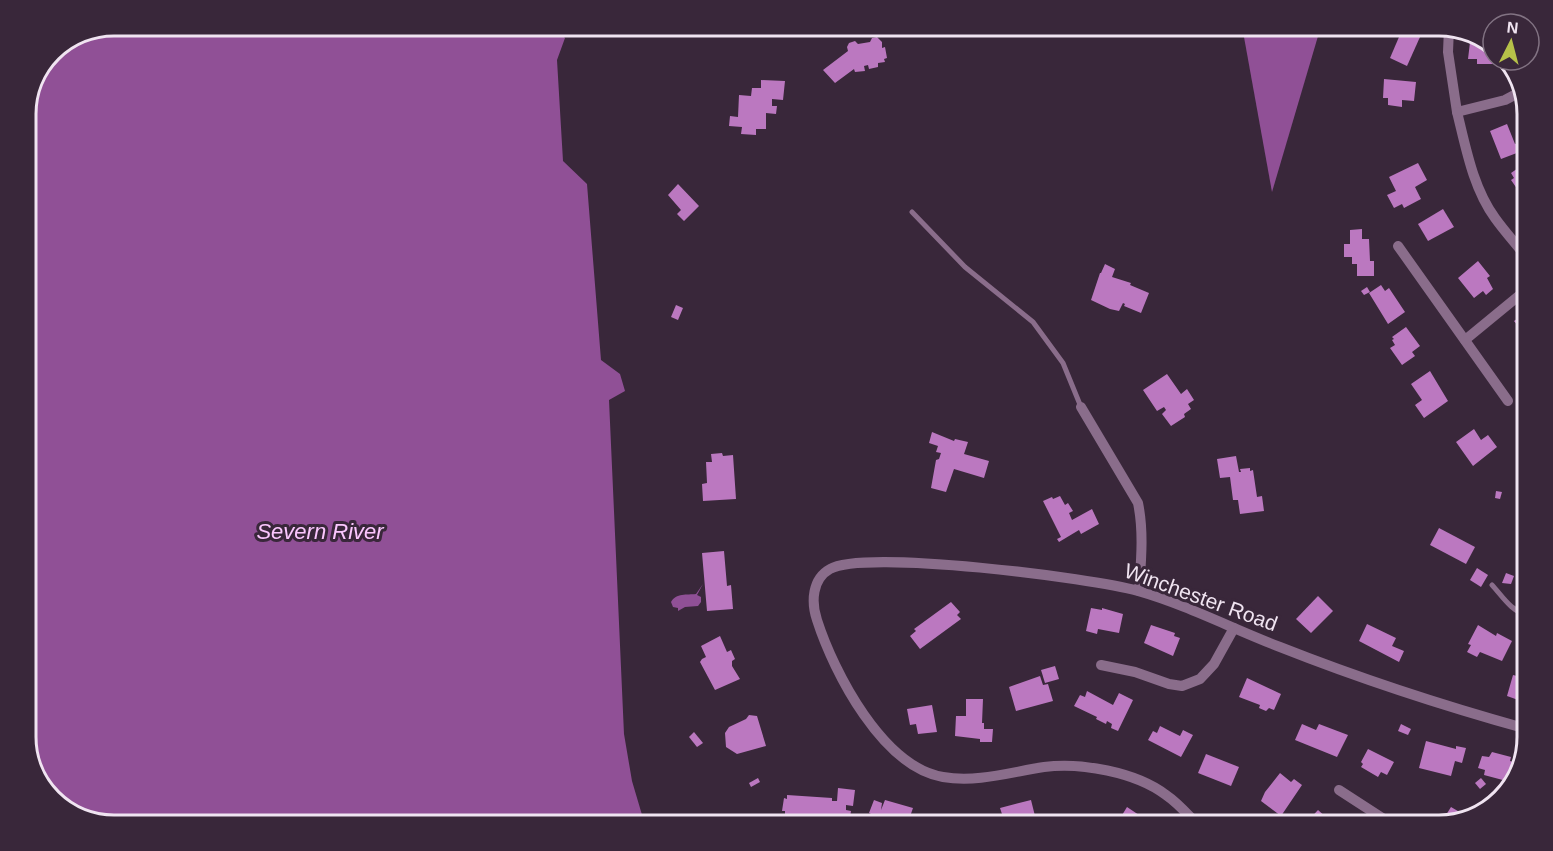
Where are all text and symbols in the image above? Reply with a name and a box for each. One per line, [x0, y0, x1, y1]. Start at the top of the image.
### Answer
north arrow [1481, 12, 1541, 72]
text: N [1506, 19, 1519, 37]
water label: Severn River [256, 519, 385, 544]
street label: Winchester Road [1121, 559, 1281, 635]

